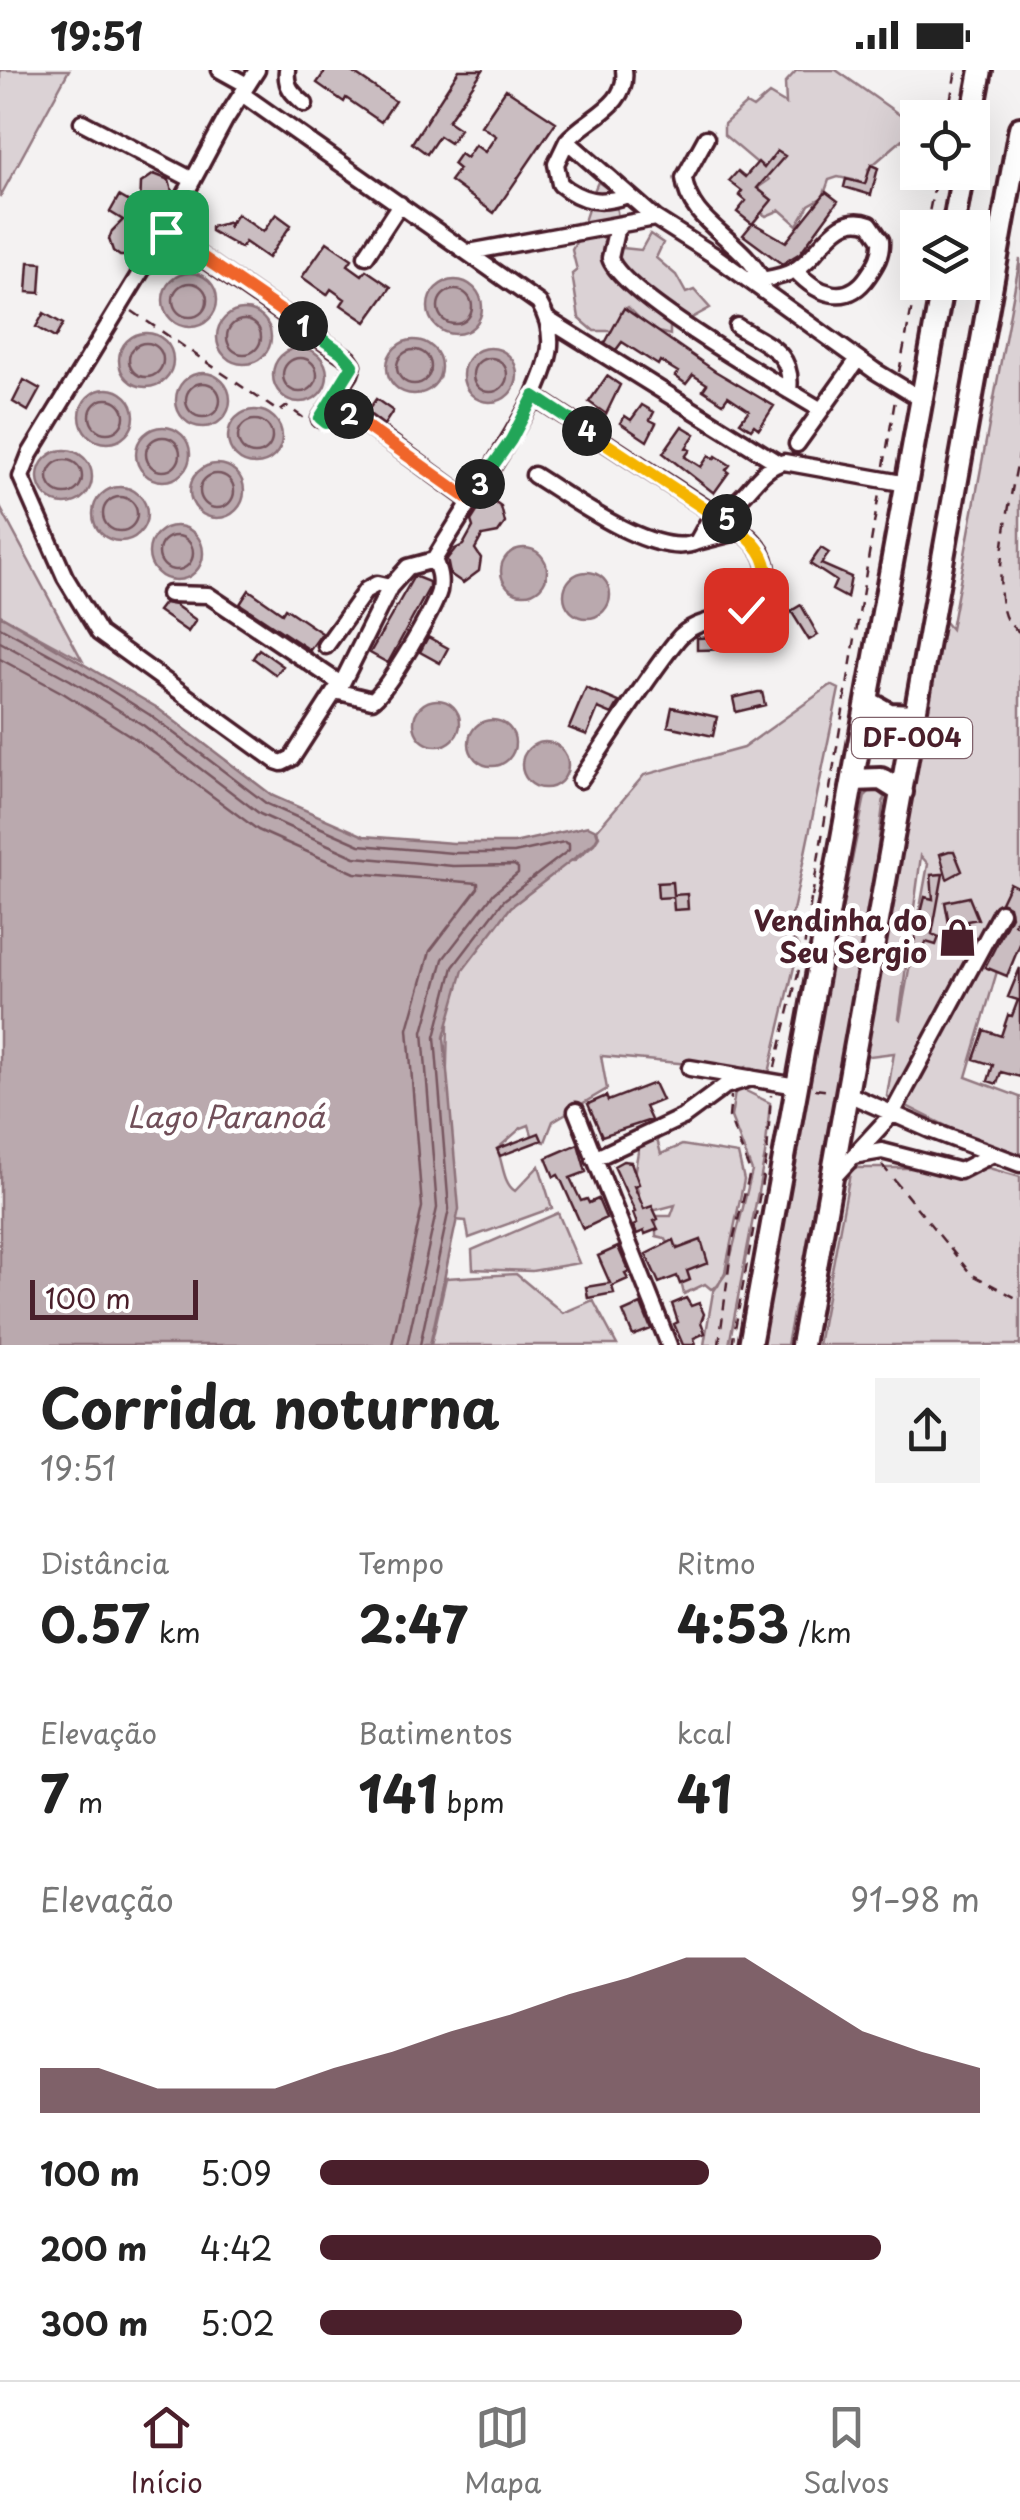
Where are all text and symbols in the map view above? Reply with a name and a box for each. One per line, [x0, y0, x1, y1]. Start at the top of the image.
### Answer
text: 19:51 [50, 7, 143, 64]
map controls [900, 100, 990, 300]
button: locate [900, 100, 990, 190]
pin [124, 190, 209, 275]
icon: arrive [139, 205, 194, 260]
button: layers [900, 210, 990, 300]
pin: 1 [278, 301, 328, 351]
text: 1 [296, 304, 310, 347]
pin: 2 [324, 389, 374, 439]
text: 2 [339, 392, 359, 435]
pin: 4 [562, 406, 612, 456]
text: 4 [577, 409, 597, 452]
pin: 3 [455, 459, 505, 509]
text: 3 [471, 462, 489, 505]
pin: 5 [702, 494, 752, 544]
text: 5 [718, 497, 736, 540]
pin [704, 568, 789, 653]
icon: check [719, 583, 774, 638]
road number: DF-004 [852, 718, 972, 758]
place label: Vendinha do Seu Sergio [754, 898, 927, 973]
shop icon: Vendinha do Seu Sergio [936, 916, 978, 958]
water label: Lago Paranoá [127, 1093, 326, 1138]
scale bar [30, 1275, 198, 1320]
text: 100 m [45, 1276, 131, 1319]
text: Corrida noturna [40, 1365, 500, 1448]
button: share [875, 1378, 980, 1483]
text: 19:51 [40, 1444, 116, 1492]
text: Distância [40, 1541, 169, 1584]
text: Tempo [358, 1541, 444, 1584]
text: Ritmo [677, 1541, 756, 1584]
text: 0.57 [40, 1584, 150, 1660]
text: 2:47 [358, 1584, 468, 1660]
text: 4:53 [677, 1584, 789, 1660]
text: km [150, 1610, 201, 1653]
text: /km [789, 1610, 852, 1653]
text: Elevação [40, 1711, 157, 1754]
text: Batimentos [358, 1711, 512, 1754]
text: kcal [677, 1711, 733, 1754]
text: 7 [40, 1754, 69, 1830]
text: 141 [358, 1754, 438, 1830]
text: 41 [677, 1754, 732, 1830]
text: m [69, 1780, 103, 1823]
text: bpm [438, 1780, 505, 1823]
text: Elevação [40, 1875, 174, 1923]
text: 91–98 m [850, 1875, 980, 1923]
text: 100 m [40, 2149, 140, 2197]
text: 5:09 [200, 2149, 272, 2197]
text: 200 m [40, 2224, 147, 2272]
text: 4:42 [200, 2224, 273, 2272]
text: 300 m [40, 2299, 148, 2347]
text: 5:02 [200, 2299, 275, 2347]
tab: Início [131, 2400, 203, 2503]
tab: Mapa [464, 2400, 541, 2503]
tab: Salvos [803, 2400, 889, 2503]

